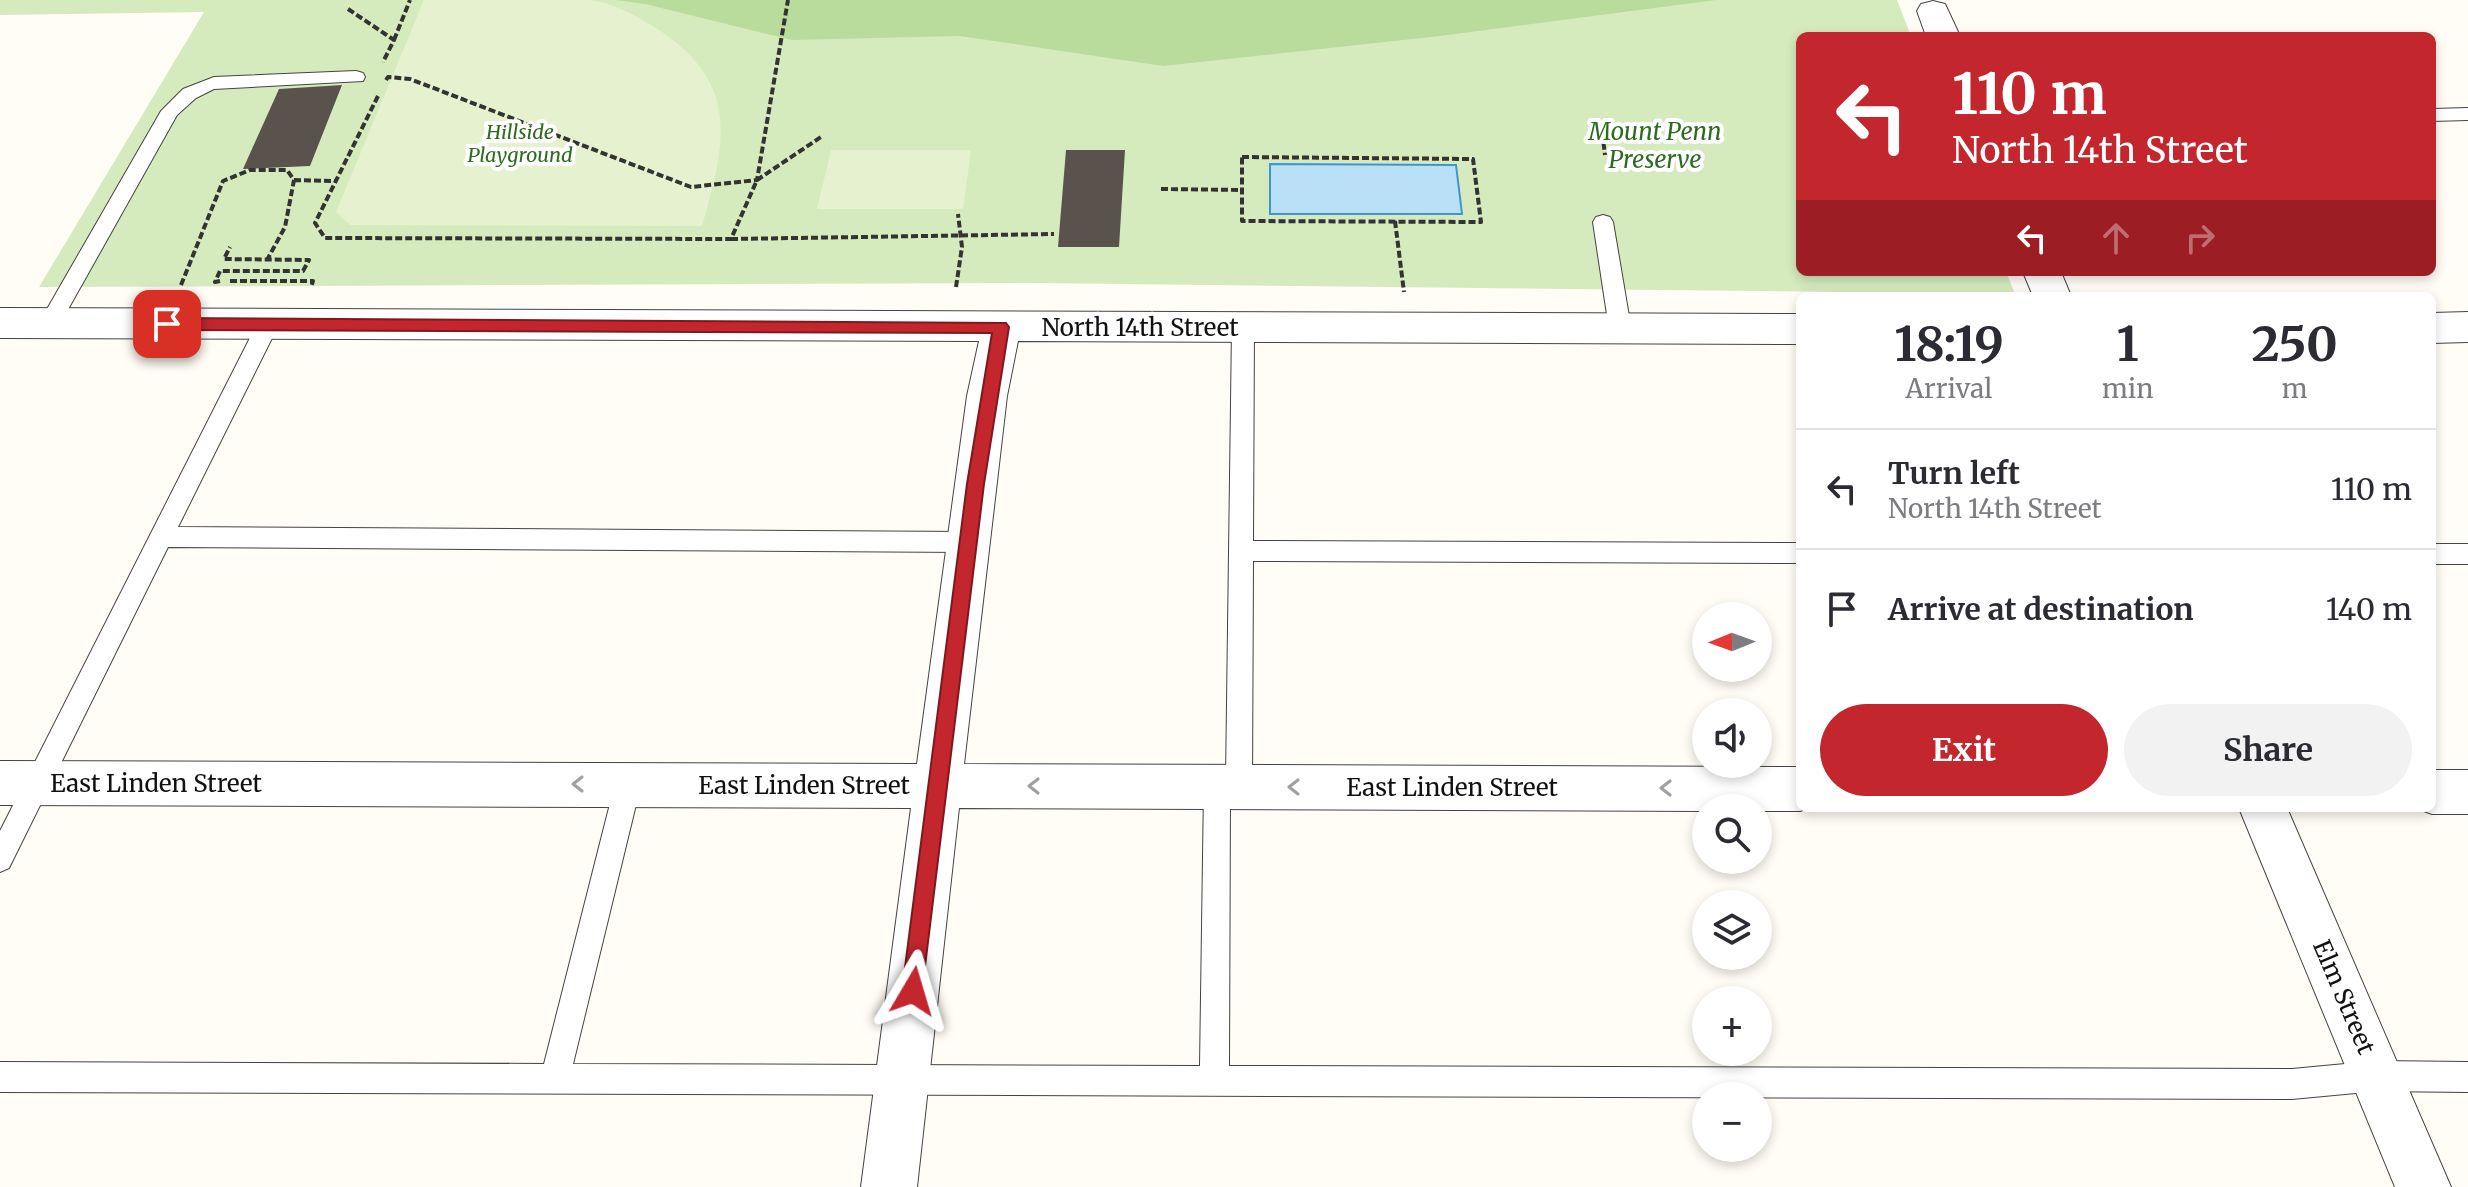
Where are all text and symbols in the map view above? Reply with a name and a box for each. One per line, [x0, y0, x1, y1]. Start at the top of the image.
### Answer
text: 110 m [1952, 59, 2107, 129]
icon: left [1820, 64, 1924, 168]
park label: Mount Penn Preserve [1587, 116, 1722, 175]
park label: Hillside Playground [467, 119, 573, 167]
text: North 14th Street [1952, 128, 2248, 173]
icon: left [2010, 216, 2054, 260]
icon: ahead [2094, 216, 2138, 260]
icon: right [2178, 216, 2222, 260]
pin [133, 290, 201, 358]
icon: arrive [145, 302, 189, 346]
street label: North 14th Street [1041, 312, 1239, 343]
text: 18:19 [1894, 314, 2004, 374]
text: 1 [2117, 314, 2139, 374]
text: 250 [2252, 314, 2338, 374]
text: Arrival [1906, 372, 1992, 405]
text: min [2102, 372, 2153, 405]
text: m [2282, 372, 2308, 405]
text: Turn left [1888, 454, 2020, 492]
icon: left [1820, 467, 1864, 511]
text: 110 m [2331, 470, 2412, 508]
text: North 14th Street [1888, 492, 2102, 525]
icon: arrive [1820, 587, 1864, 631]
text: Arrive at destination [1888, 590, 2194, 628]
text: 140 m [2326, 590, 2412, 628]
north arrow [1692, 602, 1772, 682]
map controls [1692, 602, 1772, 1162]
button: sound [1692, 698, 1772, 778]
button: Exit [1820, 704, 2108, 796]
button: Share [2124, 704, 2412, 796]
street label: East Linden Street [50, 768, 262, 799]
street label: East Linden Street [698, 770, 910, 801]
street label: East Linden Street [1346, 772, 1558, 803]
one-way arrow [571, 775, 584, 793]
one-way arrow [1027, 777, 1040, 795]
one-way arrow [1287, 778, 1300, 795]
one-way arrow [1659, 779, 1672, 797]
button: search [1692, 794, 1772, 874]
button: layers [1692, 890, 1772, 970]
street label: Elm Street [2306, 935, 2382, 1059]
position arrow [871, 949, 955, 1033]
button: + [1692, 986, 1772, 1066]
button: − [1692, 1082, 1772, 1162]

